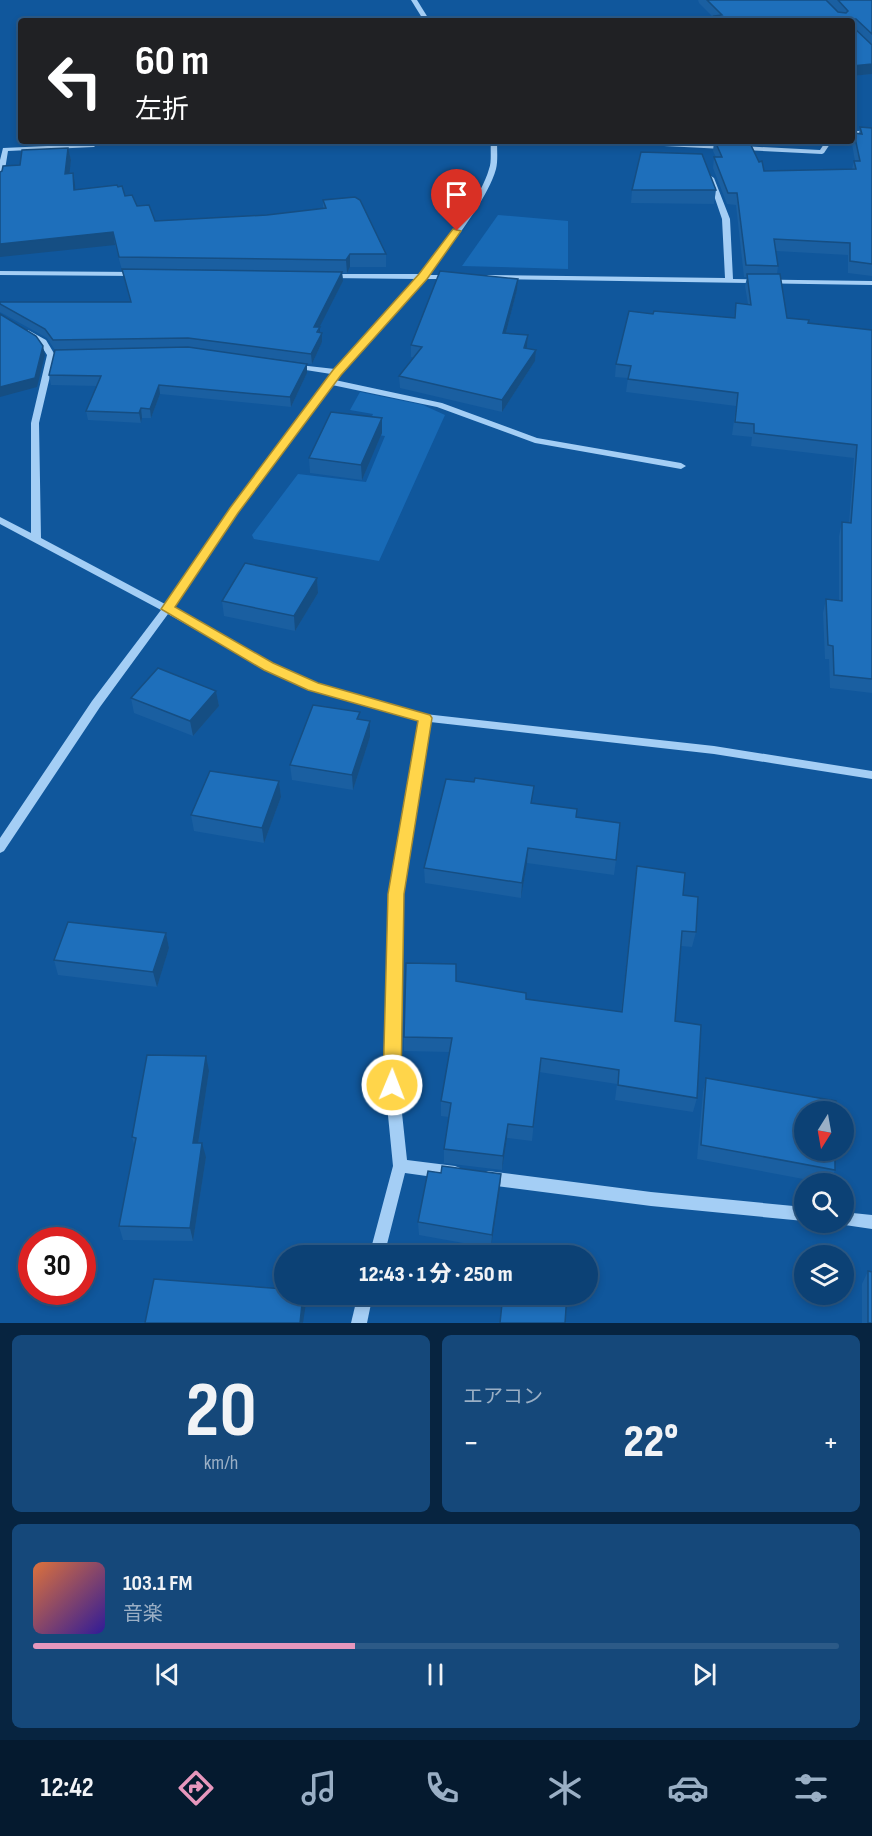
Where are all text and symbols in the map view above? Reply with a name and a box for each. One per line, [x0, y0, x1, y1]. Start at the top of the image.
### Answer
text: 60 m [135, 36, 209, 87]
icon: left [36, 42, 114, 120]
text: 左折 [135, 94, 189, 126]
pin [431, 169, 482, 231]
icon: arrive [440, 178, 473, 211]
position arrow [360, 1053, 424, 1117]
north arrow [794, 1101, 854, 1161]
map controls [794, 1101, 854, 1305]
button: search [794, 1173, 854, 1233]
speed limit sign: 30 [18, 1227, 96, 1305]
button: layers [794, 1245, 854, 1305]
text: 12:43 · 1 分 · 250 m [359, 1261, 513, 1288]
text: 20 [185, 1365, 257, 1458]
text: エアコン [463, 1385, 543, 1409]
text: 22° [623, 1415, 679, 1470]
text: − [463, 1423, 479, 1463]
text: + [823, 1423, 839, 1463]
text: km/h [204, 1451, 238, 1475]
text: 103.1 FM [123, 1570, 192, 1597]
text: 音楽 [123, 1602, 163, 1626]
icon: previous [151, 1658, 184, 1691]
icon: pause [419, 1658, 452, 1691]
icon: next [688, 1658, 721, 1691]
icon: directions [175, 1767, 217, 1809]
icon: music [298, 1767, 340, 1809]
icon: phone [421, 1767, 463, 1809]
icon: climate [544, 1767, 586, 1809]
icon: car [667, 1767, 709, 1809]
icon: filters [790, 1767, 832, 1809]
text: 12:42 [40, 1772, 94, 1804]

